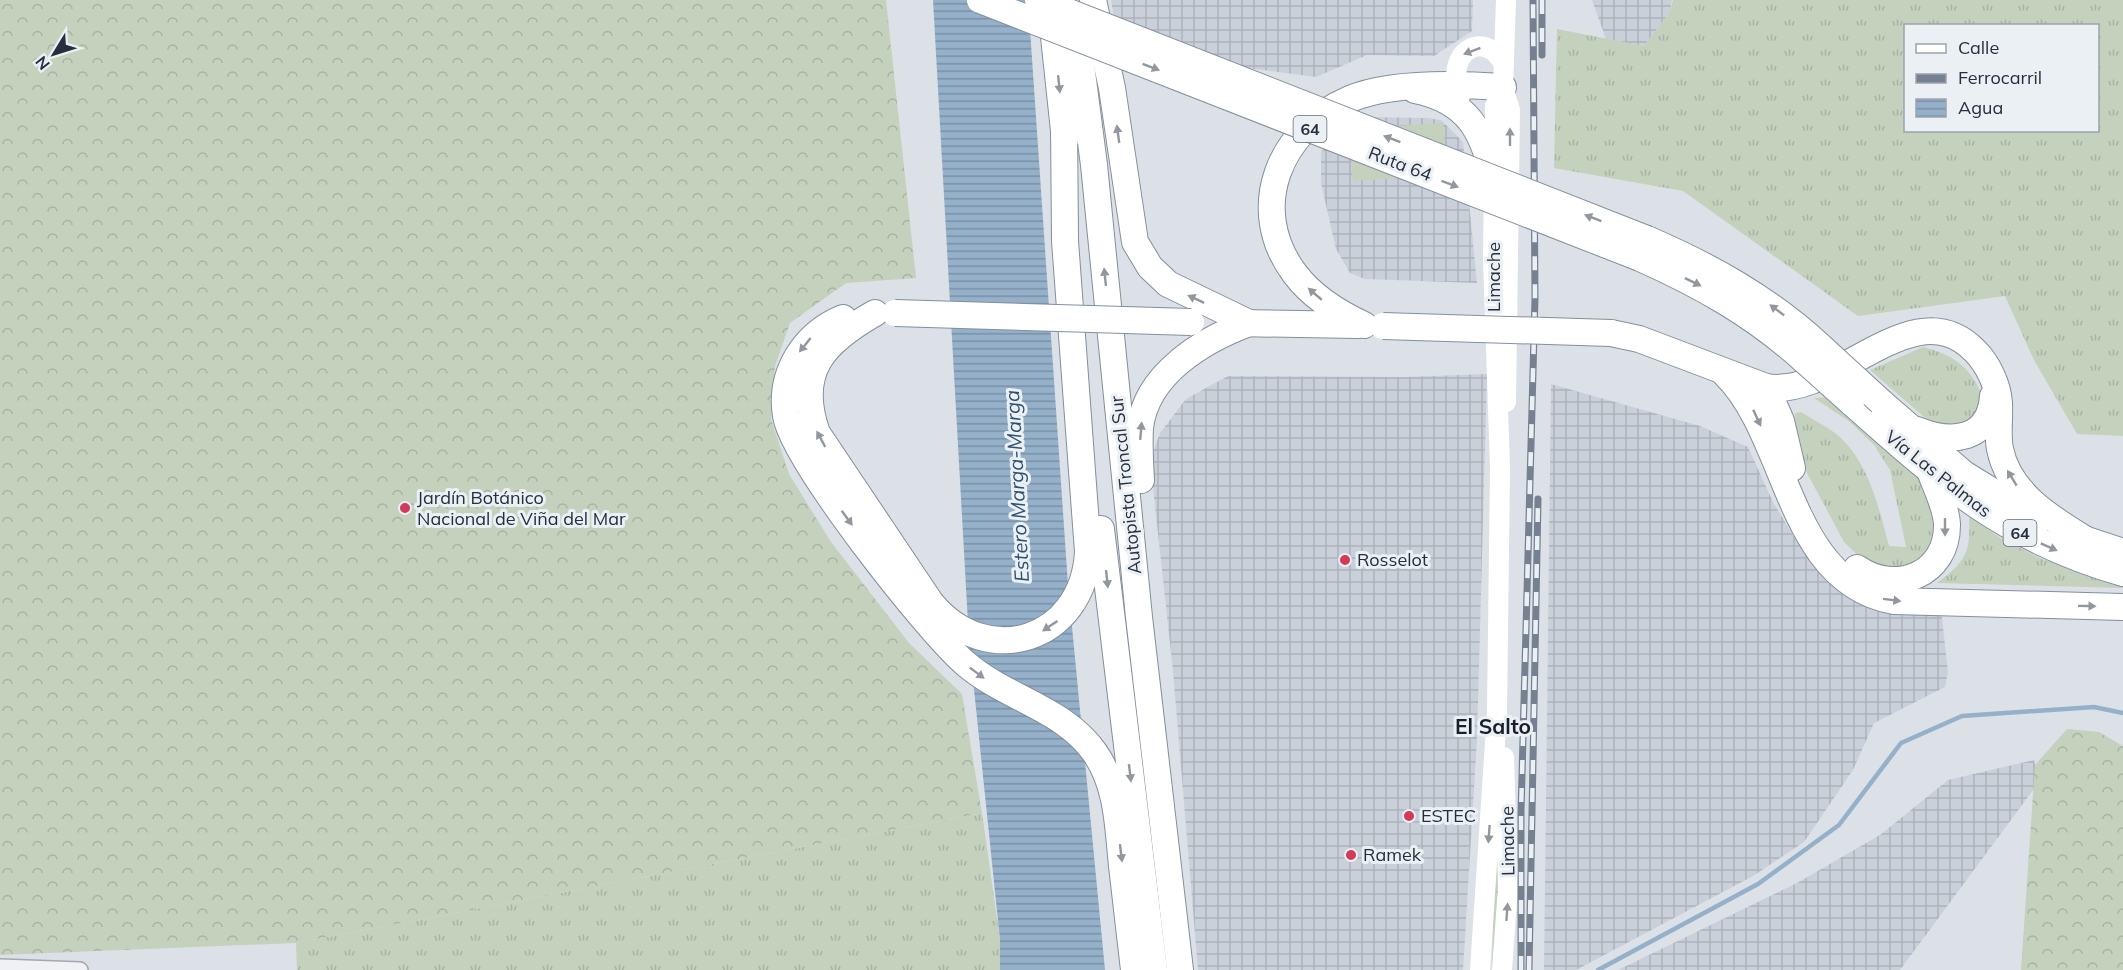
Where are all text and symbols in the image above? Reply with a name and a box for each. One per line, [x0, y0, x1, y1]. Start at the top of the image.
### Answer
north arrow [24, 24, 84, 84]
legend [1904, 24, 2099, 132]
text: Calle [1958, 36, 1999, 59]
one-way arrow [1462, 46, 1480, 56]
text: N [31, 52, 54, 74]
one-way arrow [1143, 62, 1161, 72]
text: Ferrocarril [1958, 66, 2042, 89]
one-way arrow [1054, 74, 1064, 93]
text: Agua [1958, 96, 2003, 119]
road number: 64 [1294, 116, 1326, 142]
one-way arrow [1114, 124, 1123, 143]
one-way arrow [1505, 127, 1515, 146]
one-way arrow [1383, 134, 1401, 143]
street label: Ruta 64 [1365, 141, 1435, 186]
one-way arrow [1442, 179, 1460, 189]
one-way arrow [1584, 213, 1602, 222]
street label: Limache [1482, 242, 1505, 312]
one-way arrow [1100, 268, 1110, 287]
one-way arrow [1685, 278, 1702, 287]
one-way arrow [1308, 288, 1323, 301]
one-way arrow [1187, 294, 1204, 303]
one-way arrow [1769, 304, 1784, 316]
one-way arrow [800, 338, 812, 353]
water label: Estero Marga-Marga [999, 389, 1034, 583]
street label: Autopista Troncal Sur [1105, 394, 1146, 575]
one-way arrow [1752, 410, 1761, 427]
one-way arrow [1136, 421, 1146, 440]
street label: Vía Las Palmas [1881, 425, 1996, 522]
one-way arrow [816, 430, 826, 447]
one-way arrow [2006, 470, 2017, 486]
place label: Jardín Botánico Nacional de Viña del Mar [417, 486, 626, 530]
marker: Jardín Botánico Nacional de Viña del Mar [398, 501, 412, 515]
one-way arrow [841, 509, 853, 525]
one-way arrow [1940, 517, 1950, 536]
road number: 64 [2004, 520, 2036, 546]
one-way arrow [2041, 542, 2059, 552]
place label: Rosselot [1357, 548, 1428, 571]
marker: Rosselot [1338, 553, 1352, 567]
one-way arrow [1102, 570, 1112, 589]
one-way arrow [1882, 595, 1901, 605]
one-way arrow [2077, 601, 2096, 611]
one-way arrow [1042, 620, 1059, 631]
one-way arrow [970, 666, 985, 678]
district label: El Salto [1455, 713, 1531, 739]
one-way arrow [1125, 763, 1135, 782]
place label: ESTEC [1421, 804, 1476, 827]
street label: Limache [1495, 806, 1520, 876]
marker: ESTEC [1402, 809, 1416, 823]
one-way arrow [1484, 824, 1493, 843]
place label: Ramek [1363, 843, 1422, 866]
one-way arrow [1116, 844, 1125, 863]
marker: Ramek [1344, 848, 1358, 862]
one-way arrow [1502, 902, 1511, 921]

